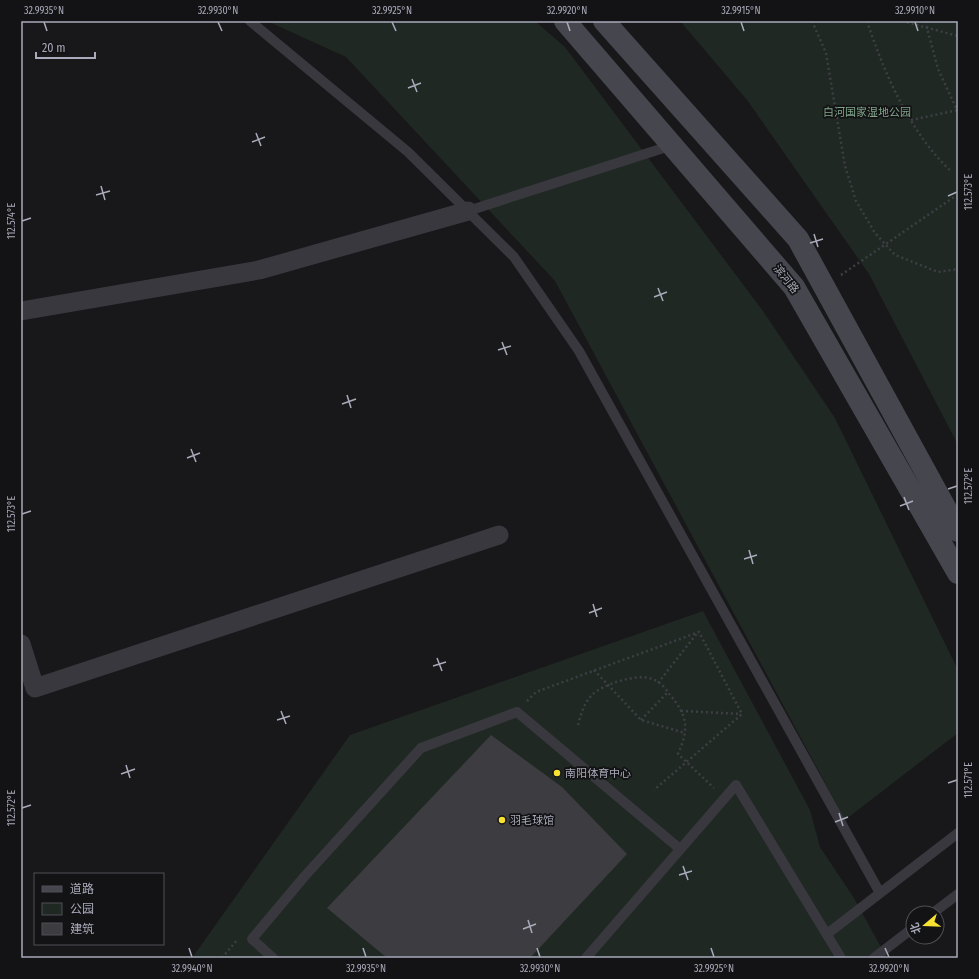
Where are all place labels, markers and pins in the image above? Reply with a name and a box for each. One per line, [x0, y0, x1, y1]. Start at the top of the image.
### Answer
place label: 南阳体育中心 [565, 767, 631, 780]
marker: 南阳体育中心 [552, 768, 562, 778]
place label: 羽毛球馆 [510, 814, 554, 827]
marker: 羽毛球馆 [497, 815, 507, 825]

